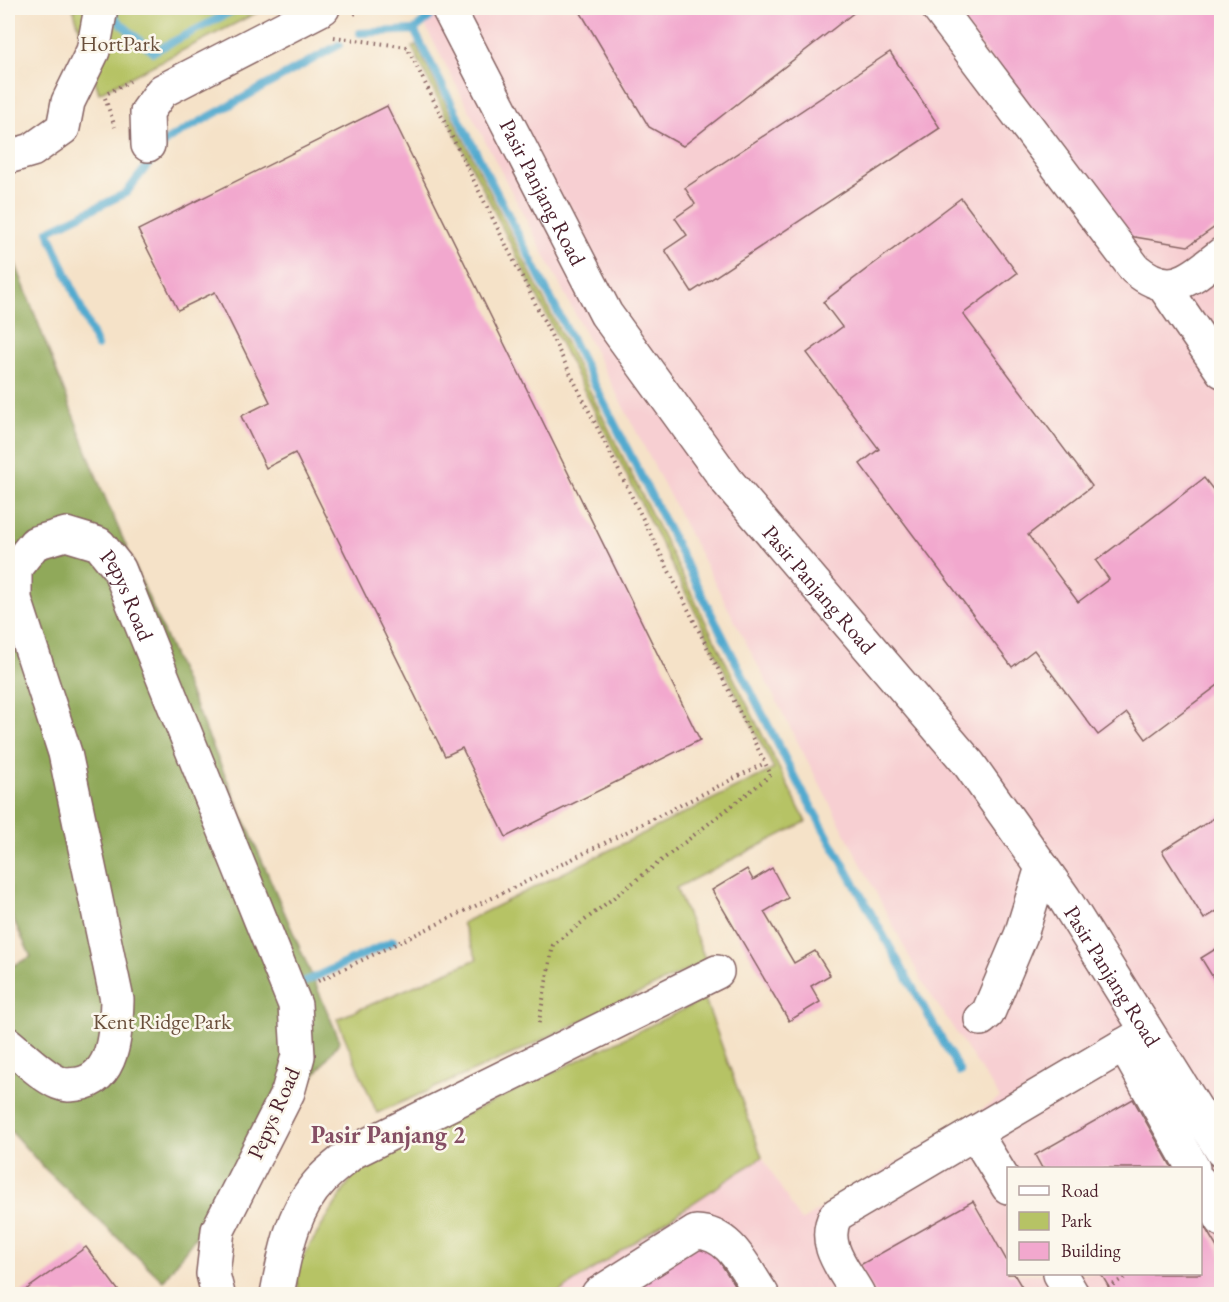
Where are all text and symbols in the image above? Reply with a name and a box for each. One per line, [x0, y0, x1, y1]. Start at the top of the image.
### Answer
park label: HortPark [80, 29, 161, 58]
street label: Pasir Panjang Road [493, 114, 593, 271]
street label: Pasir Panjang Road [756, 519, 883, 661]
street label: Pepys Road [94, 543, 161, 646]
street label: Pasir Panjang Road [1057, 900, 1168, 1053]
park label: Kent Ridge Park [93, 1007, 232, 1036]
street label: Pepys Road [240, 1062, 307, 1164]
district label: Pasir Panjang 2 [311, 1119, 466, 1151]
legend [1007, 1167, 1202, 1275]
text: Road [1061, 1179, 1100, 1202]
text: Park [1061, 1209, 1092, 1232]
text: Building [1061, 1239, 1121, 1262]

